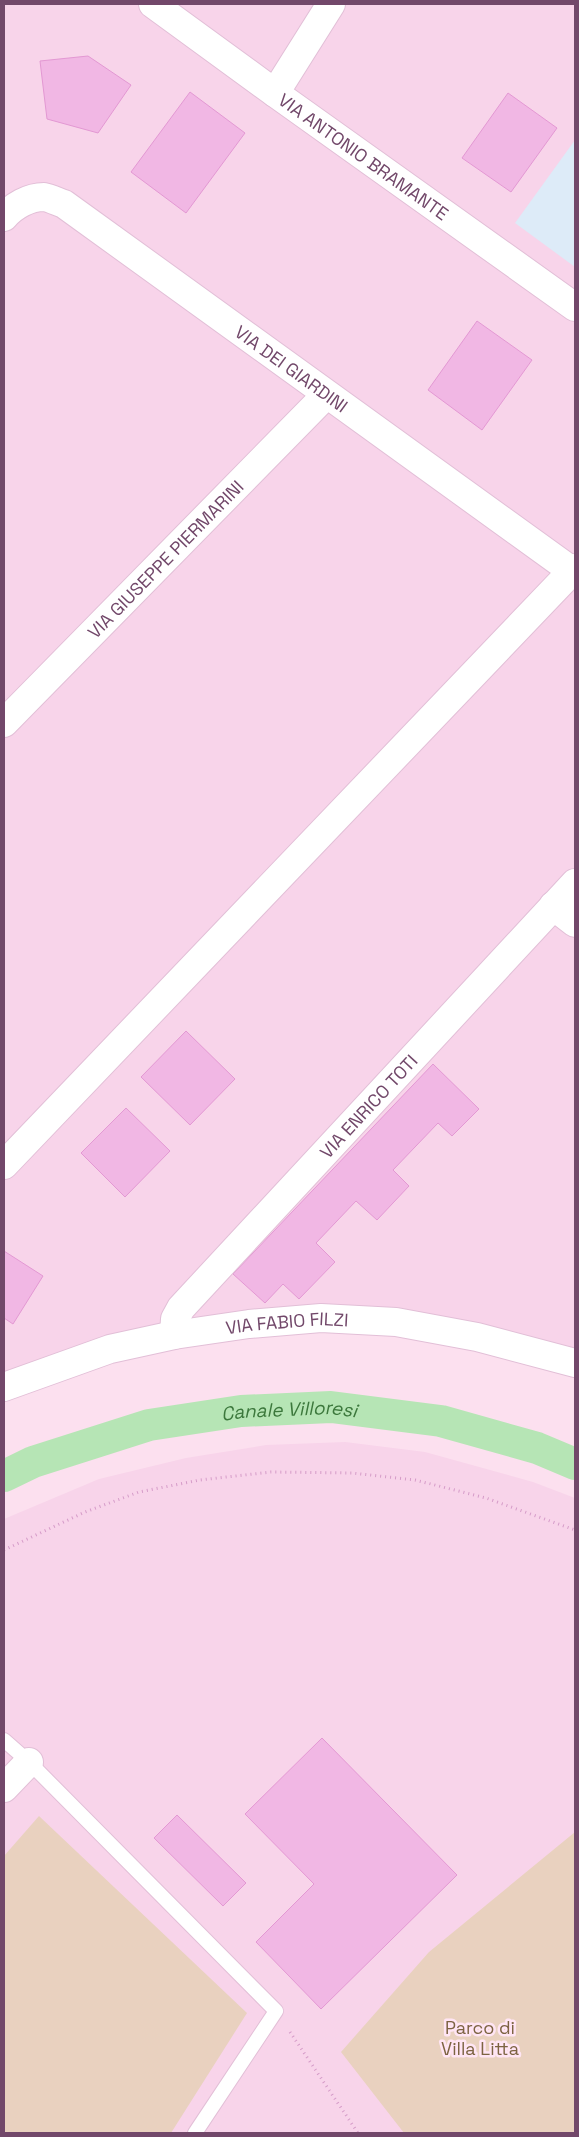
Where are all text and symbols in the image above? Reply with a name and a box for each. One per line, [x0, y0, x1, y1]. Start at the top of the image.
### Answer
street label: VIA ANTONIO BRAMANTE [274, 88, 453, 225]
street label: VIA DEI GIARDINI [231, 320, 353, 417]
street label: VIA GIUSEPPE PIERMARINI [82, 475, 248, 643]
street label: VIA ENRICO TOTI [314, 1049, 422, 1163]
street label: VIA FABIO FILZI [224, 1306, 349, 1339]
water label: Canale Villoresi [219, 1394, 361, 1426]
park label: Parco di Villa Litta [441, 2016, 519, 2060]

